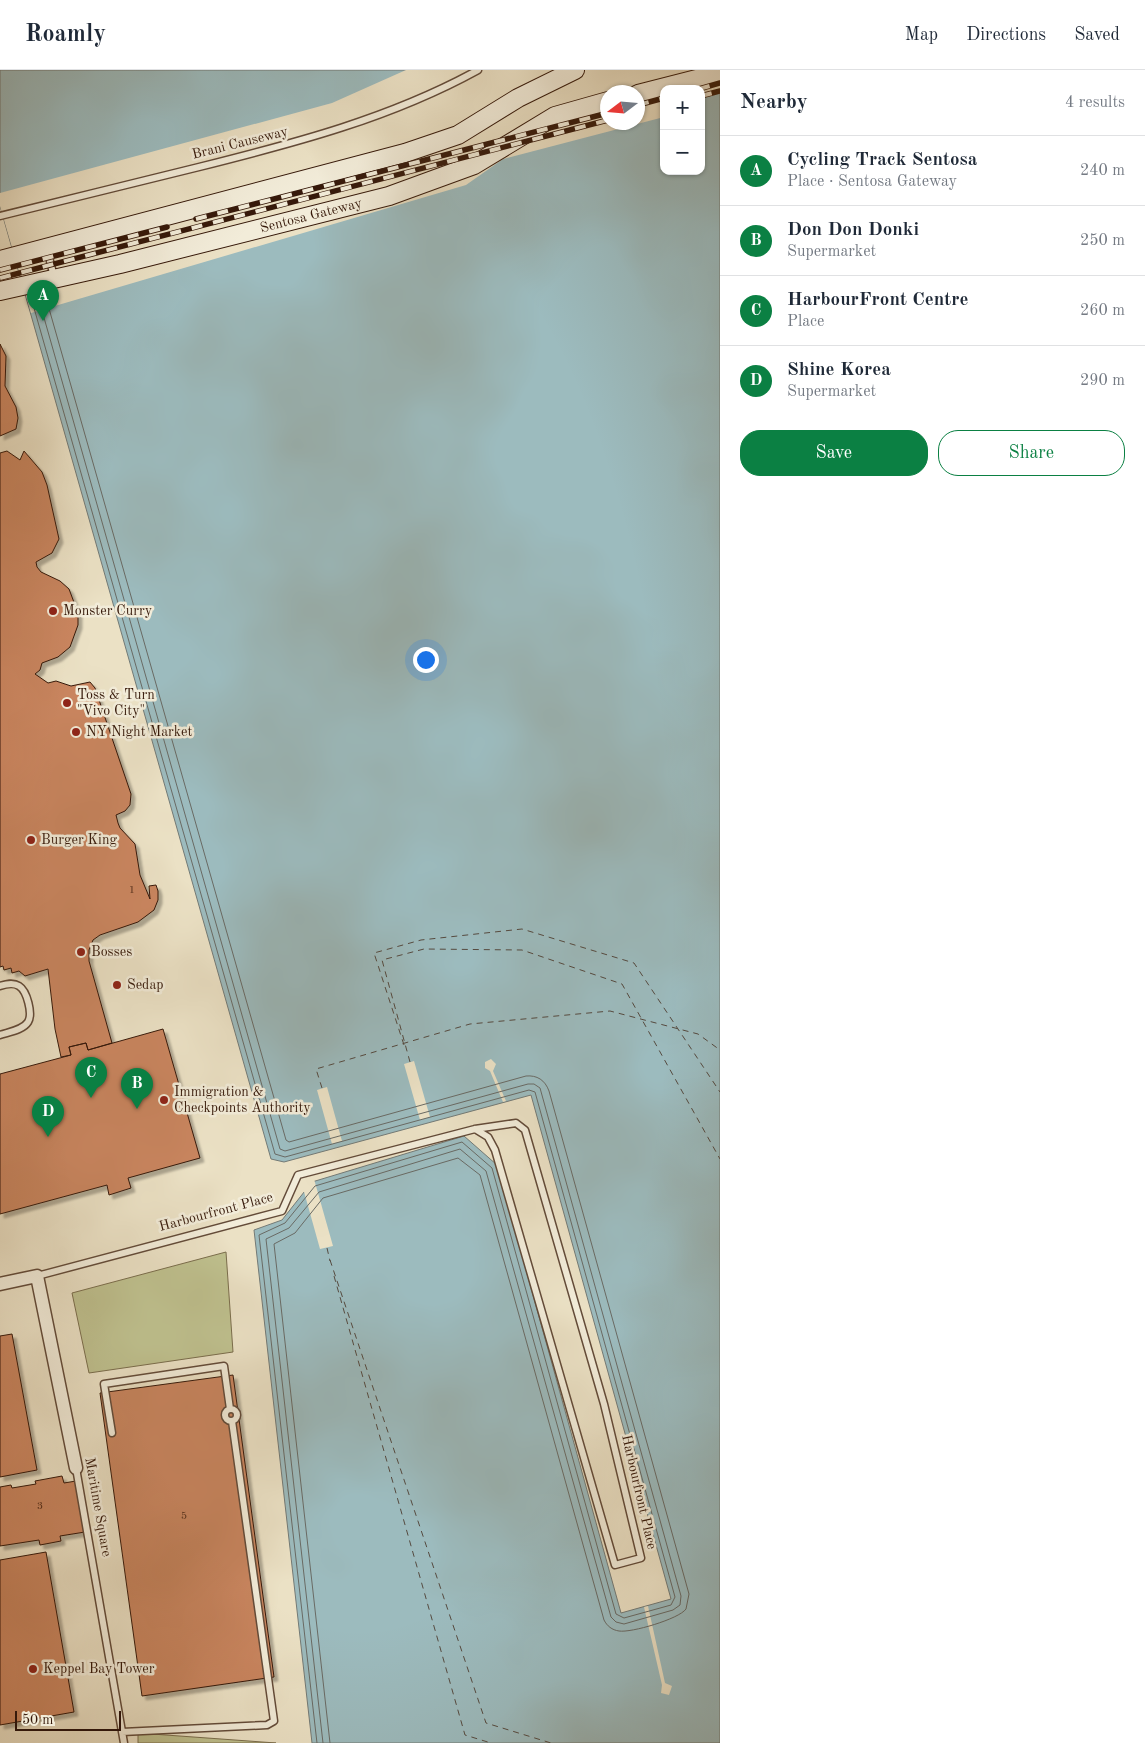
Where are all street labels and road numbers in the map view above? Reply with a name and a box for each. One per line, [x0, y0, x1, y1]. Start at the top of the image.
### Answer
street label: Brani Causeway [191, 124, 290, 162]
street label: Sentosa Gateway [259, 196, 364, 235]
street label: Harbourfront Place [157, 1190, 275, 1234]
street label: Harbourfront Place [619, 1433, 659, 1551]
street label: Maritime Square [82, 1456, 114, 1558]

